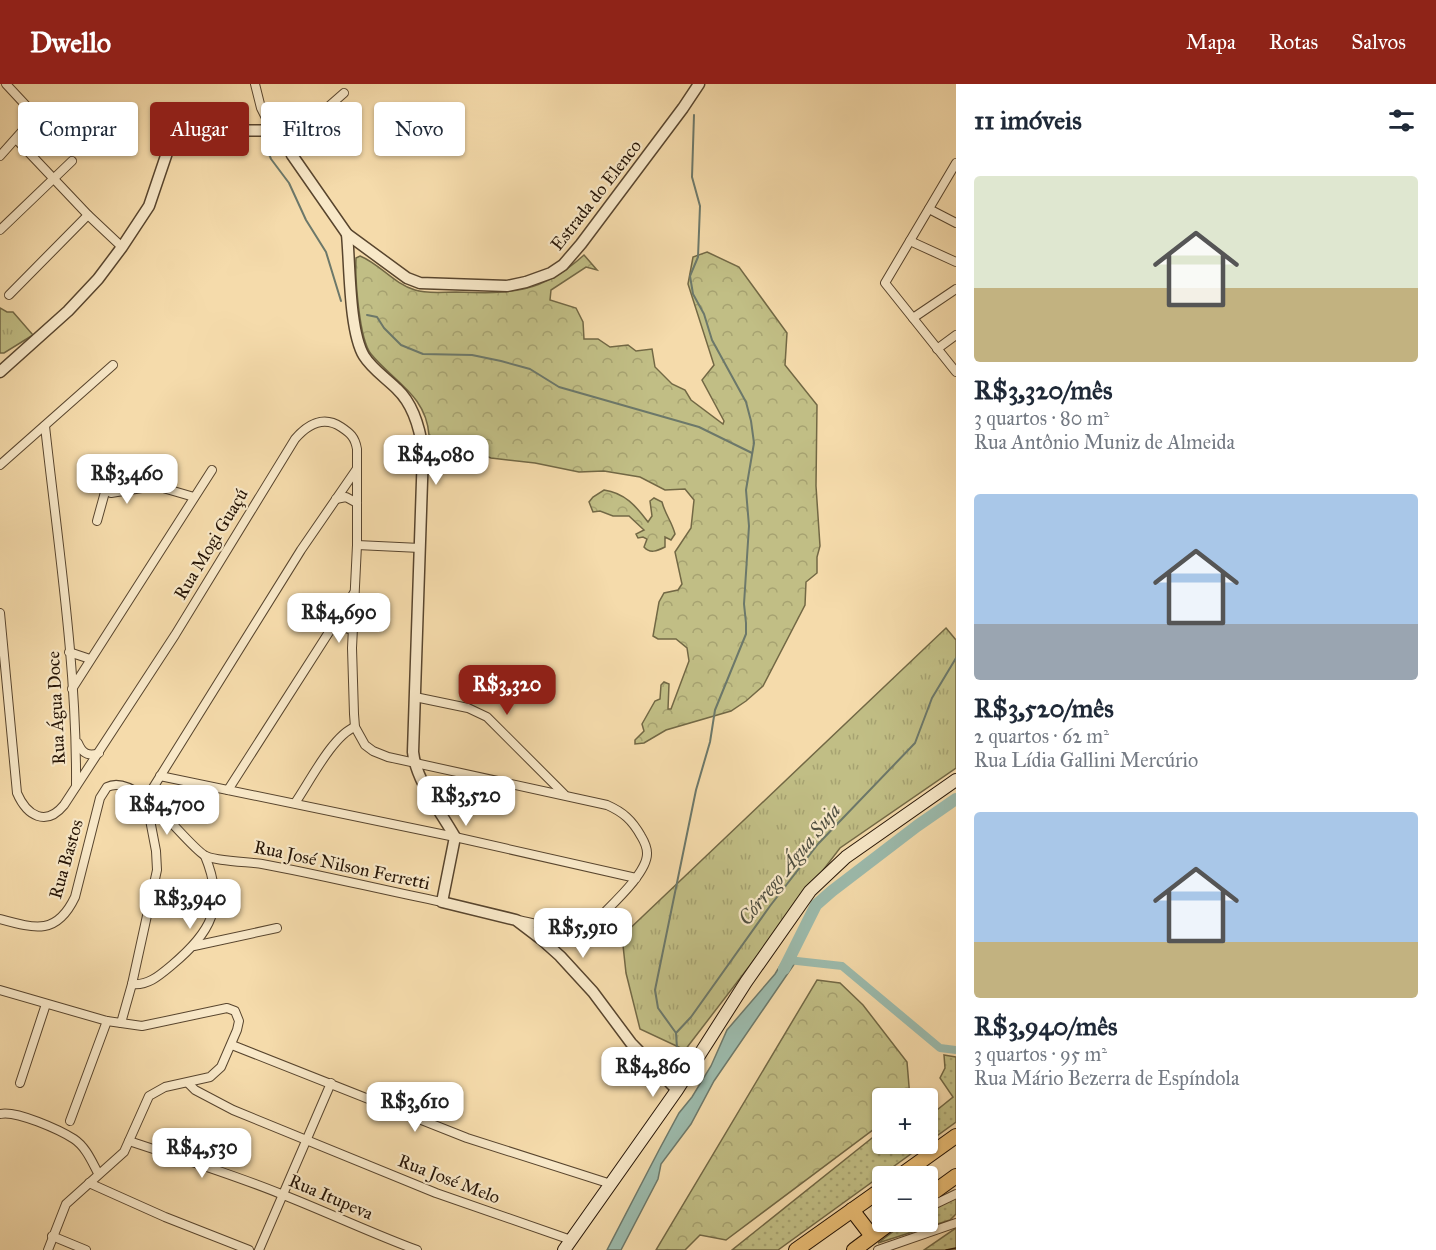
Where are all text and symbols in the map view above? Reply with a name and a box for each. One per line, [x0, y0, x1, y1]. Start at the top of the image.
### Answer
text: Dwello [30, 25, 111, 60]
text: Mapa [1186, 29, 1236, 55]
text: Rotas [1269, 29, 1318, 55]
text: Salvos [1351, 29, 1406, 55]
chip: Comprar [18, 102, 138, 156]
chip: Alugar [150, 102, 249, 156]
chip: Filtros [261, 102, 362, 156]
chip: Novo [374, 102, 465, 156]
text: 11 imóveis [974, 104, 1082, 136]
icon: filters [1385, 104, 1418, 137]
street label: Estrada do Elenco [546, 135, 646, 255]
icon: home [1142, 215, 1250, 323]
text: R$3,320/mês [974, 374, 1112, 406]
text: 3 quartos · 80 m² [974, 406, 1109, 430]
text: Rua Antônio Muniz de Almeida [974, 430, 1235, 454]
pin: R$4,080 [381, 435, 491, 486]
text: R$4,080 [398, 442, 474, 466]
pin: R$3,460 [72, 454, 182, 505]
text: R$3,460 [91, 461, 163, 485]
street label: Rua Mogi Guaçú [169, 484, 254, 604]
icon: home [1142, 533, 1250, 641]
pin: R$4,690 [284, 593, 394, 644]
text: R$4,690 [301, 600, 377, 624]
street label: Rua Água Doce [40, 651, 71, 766]
pin: R$3,320 [452, 665, 562, 716]
text: R$3,320 [473, 672, 541, 696]
text: R$3,520/mês [974, 692, 1114, 724]
text: 2 quartos · 62 m² [974, 724, 1109, 748]
text: Rua Lídia Gallini Mercúrio [974, 748, 1198, 772]
pin: R$3,520 [411, 776, 521, 827]
text: R$3,520 [431, 783, 501, 807]
pin: R$4,700 [112, 785, 222, 836]
text: R$4,700 [129, 792, 205, 816]
water label: Córrego Água Suja [731, 797, 845, 930]
street label: Rua Bastos [44, 817, 88, 901]
street label: Rua José Nilson Ferretti [252, 836, 432, 895]
icon: home [1142, 851, 1250, 959]
pin: R$3,940 [135, 879, 245, 930]
text: R$3,940 [154, 886, 226, 910]
pin: R$5,910 [528, 908, 638, 959]
text: R$5,910 [548, 915, 618, 939]
text: R$3,940/mês [974, 1010, 1118, 1042]
text: 3 quartos · 95 m² [974, 1042, 1107, 1066]
pin: R$4,860 [598, 1047, 708, 1098]
text: R$4,860 [615, 1054, 691, 1078]
text: Rua Mário Bezerra de Espíndola [974, 1066, 1239, 1090]
pin: R$3,610 [360, 1082, 470, 1133]
map controls [872, 1088, 938, 1232]
button: + [872, 1088, 938, 1154]
text: R$3,610 [381, 1089, 449, 1113]
pin: R$4,530 [147, 1128, 257, 1179]
text: R$4,530 [166, 1135, 238, 1159]
street label: Rua José Melo [395, 1149, 503, 1209]
button: − [872, 1166, 938, 1232]
street label: Rua Itupeva [286, 1169, 377, 1225]

